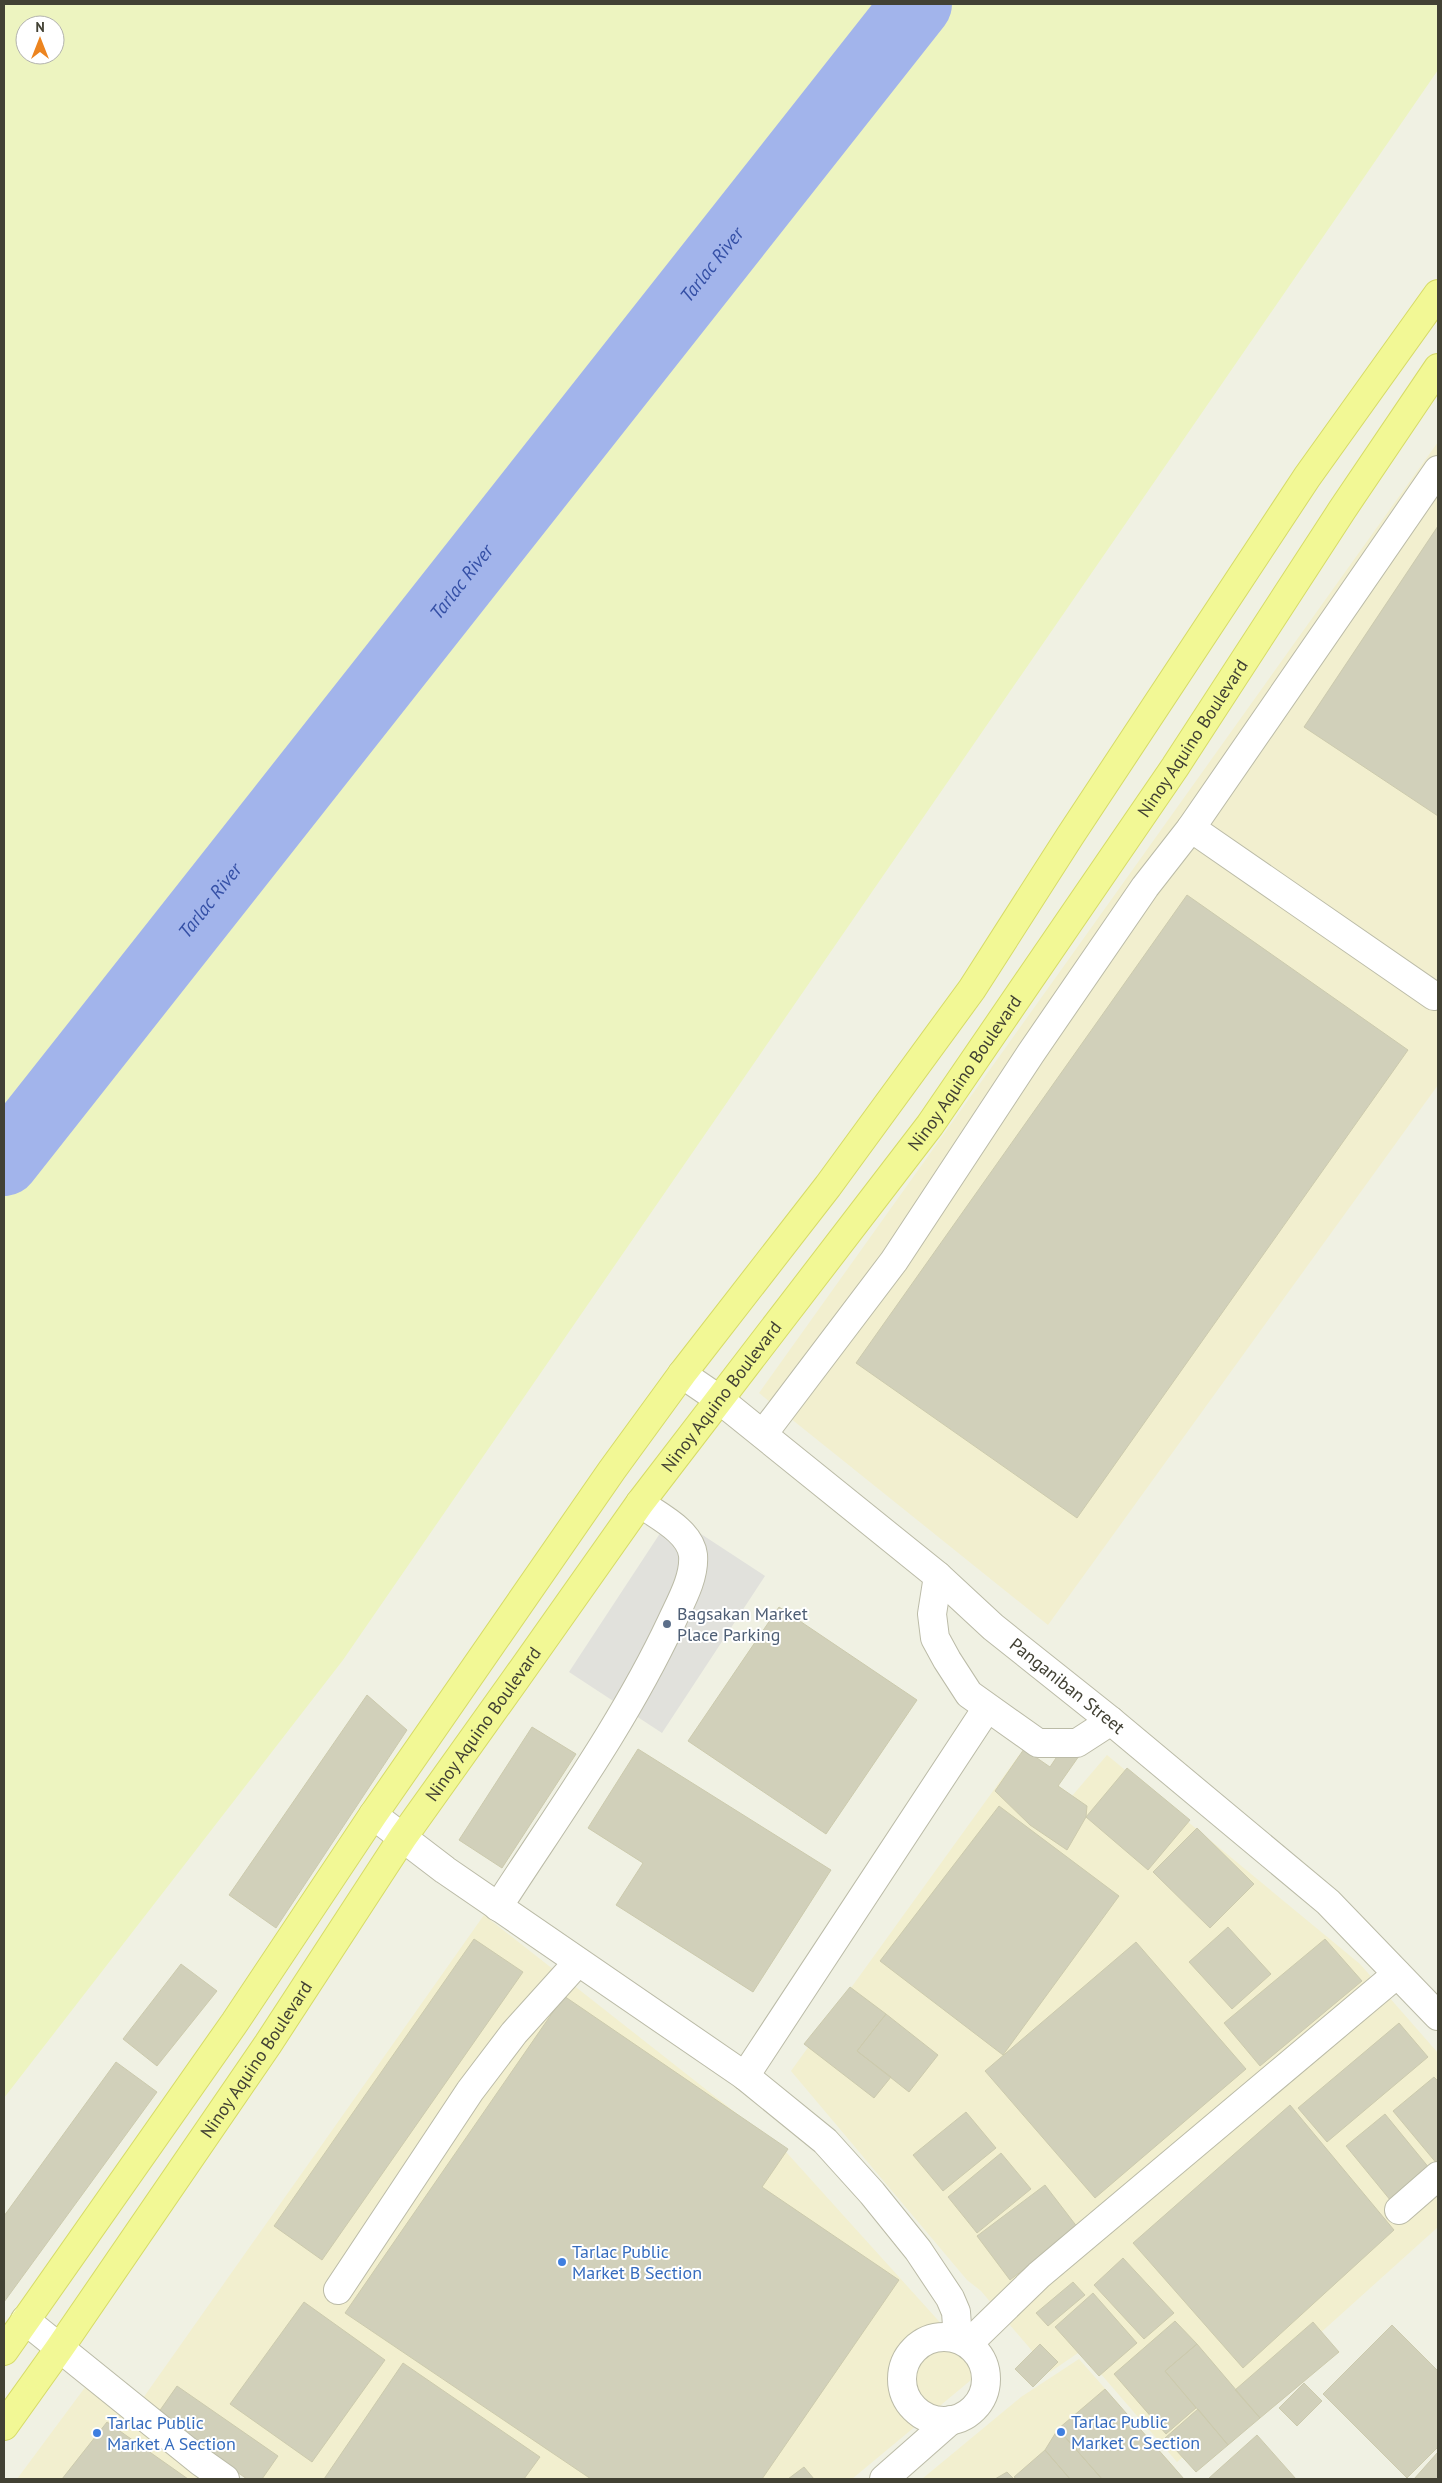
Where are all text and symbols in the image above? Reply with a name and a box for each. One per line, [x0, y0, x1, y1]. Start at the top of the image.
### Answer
north arrow [15, 15, 65, 65]
text: N [35, 18, 45, 36]
water label: Tarlac River [674, 221, 750, 307]
water label: Tarlac River [424, 538, 499, 624]
street label: Ninoy Aquino Boulevard [1132, 655, 1253, 821]
water label: Tarlac River [173, 857, 248, 943]
street label: Ninoy Aquino Boulevard [902, 991, 1026, 1155]
street label: Ninoy Aquino Boulevard [656, 1316, 786, 1477]
place label: Bagsakan Market Place Parking [677, 1602, 808, 1646]
marker: Bagsakan Market Place Parking [661, 1618, 673, 1630]
street label: Panganiban Street [1005, 1633, 1130, 1739]
street label: Ninoy Aquino Boulevard [420, 1642, 546, 1806]
street label: Ninoy Aquino Boulevard [195, 1976, 317, 2142]
place label: Tarlac Public Market B Section [572, 2240, 702, 2284]
marker: Tarlac Public Market B Section [556, 2256, 568, 2268]
place label: Tarlac Public Market C Section [1071, 2410, 1200, 2454]
place label: Tarlac Public Market A Section [107, 2411, 236, 2455]
marker: Tarlac Public Market C Section [1055, 2426, 1067, 2438]
marker: Tarlac Public Market A Section [91, 2427, 103, 2439]

